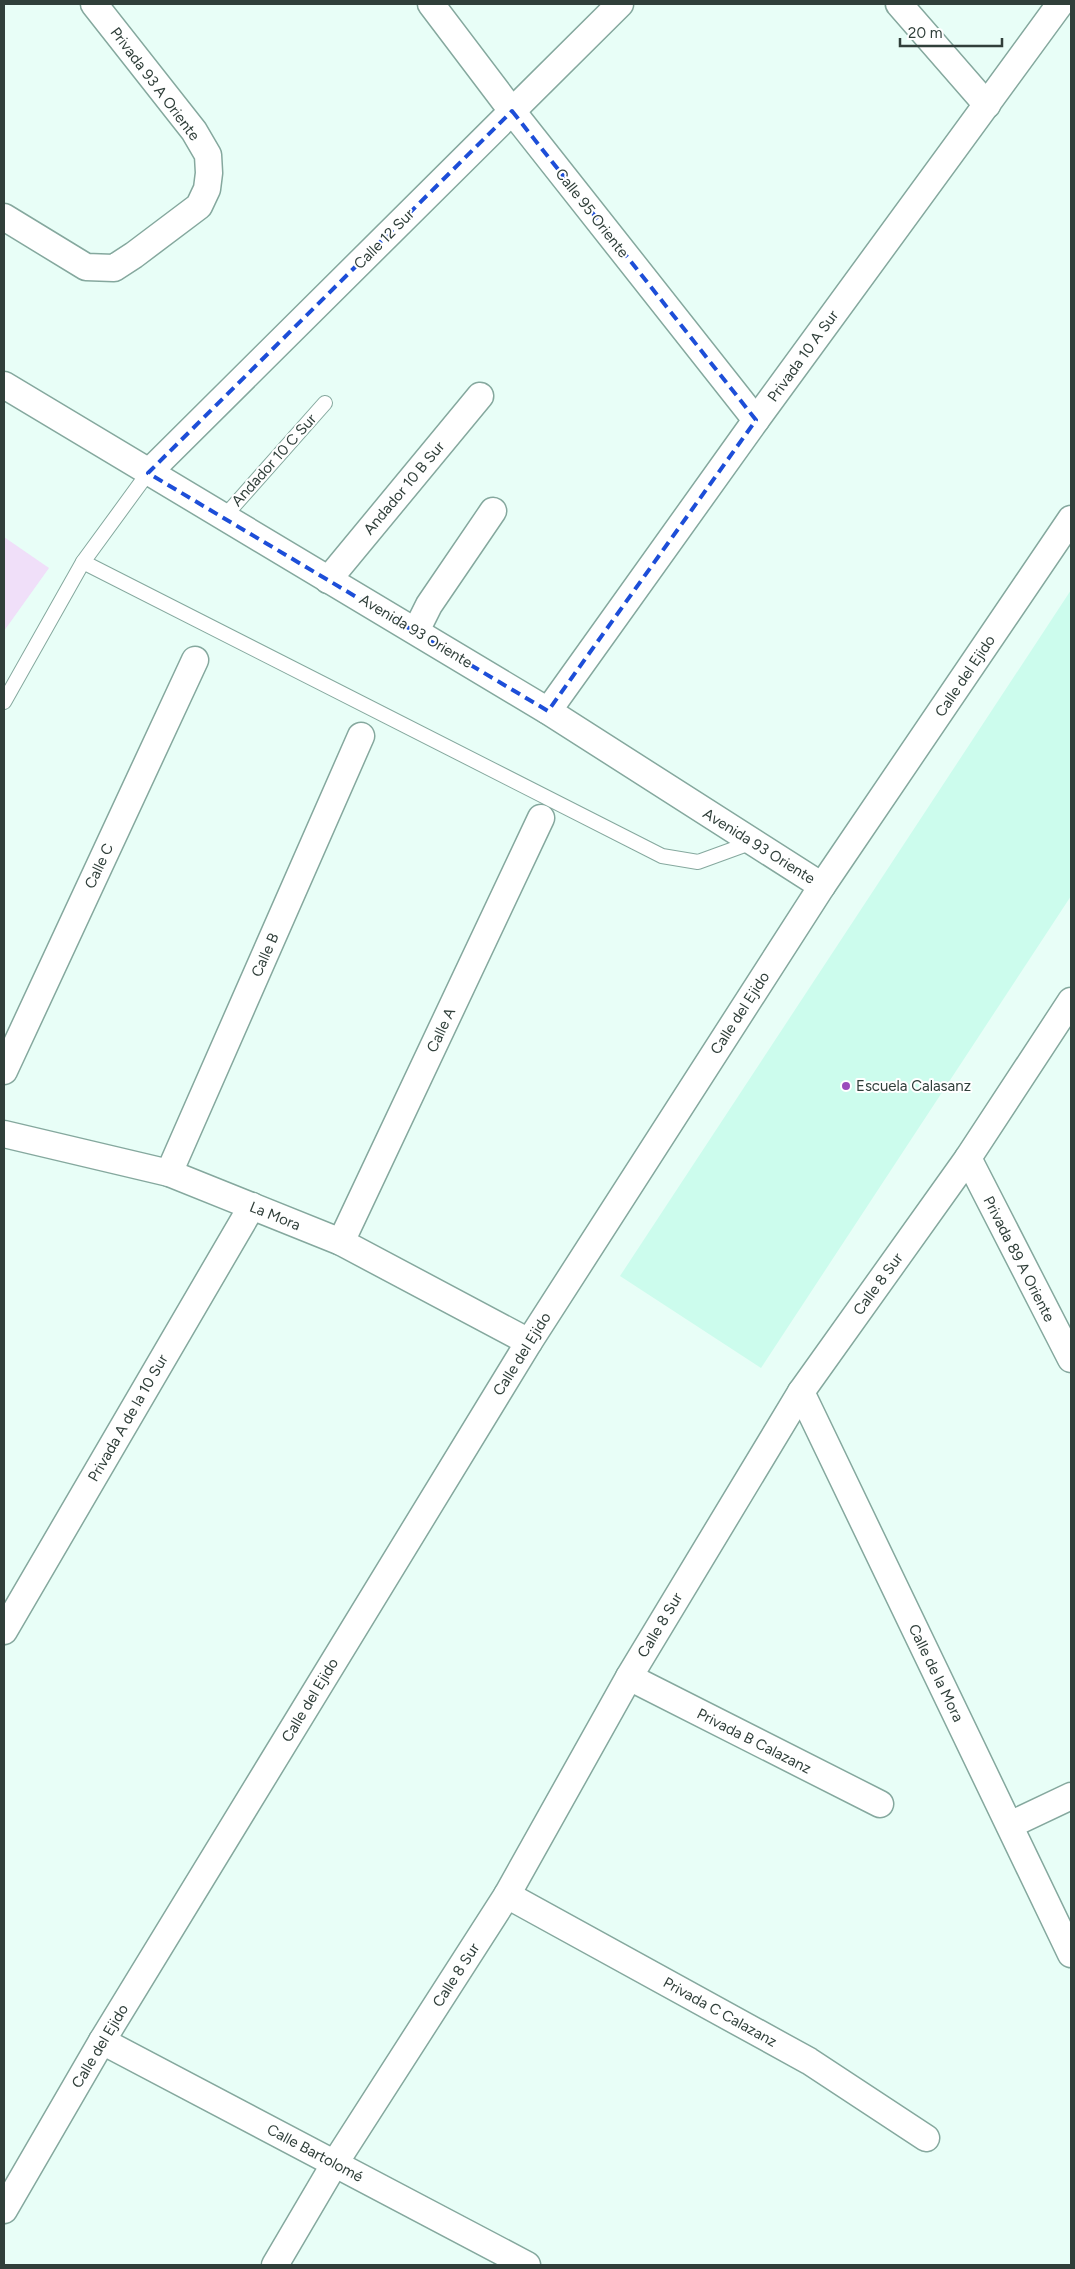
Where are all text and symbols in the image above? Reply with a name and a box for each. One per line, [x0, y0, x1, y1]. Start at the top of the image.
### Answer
scale bar [900, 15, 1002, 47]
street label: Privada 93 A Oriente [106, 24, 204, 144]
text: 20 m [908, 24, 942, 42]
street label: Calle 95 Oriente [552, 165, 632, 261]
street label: Calle 12 Sur [350, 205, 418, 273]
street label: Privada 10 A Sur [764, 307, 842, 405]
street label: Andador 10 C Sur [228, 410, 320, 510]
street label: Andador 10 B Sur [360, 438, 448, 538]
street label: Avenida 93 Oriente [356, 590, 476, 672]
street label: Calle del Ejido [931, 631, 999, 720]
street label: Avenida 93 Oriente [700, 804, 818, 888]
street label: Calle C [81, 840, 117, 891]
street label: Calle B [247, 930, 283, 980]
street label: Calle del Ejido [707, 968, 774, 1058]
street label: Calle A [423, 1005, 459, 1055]
place label: Escuela Calasanz [856, 1077, 971, 1095]
marker: Escuela Calasanz [840, 1080, 852, 1092]
street label: Privada 89 A Oriente [980, 1193, 1058, 1325]
street label: La Mora [247, 1198, 303, 1234]
street label: Calle 8 Sur [849, 1249, 907, 1319]
street label: Calle del Ejido [489, 1309, 555, 1399]
street label: Privada A de la 10 Sur [84, 1351, 172, 1485]
street label: Calle 8 Sur [634, 1589, 686, 1661]
street label: Calle de la Mora [905, 1621, 967, 1725]
street label: Calle del Ejido [278, 1654, 342, 1745]
street label: Privada B Calazanz [694, 1704, 814, 1778]
street label: Calle 8 Sur [429, 1940, 483, 2010]
street label: Privada C Calazanz [660, 1973, 780, 2051]
street label: Calle del Ejido [68, 2000, 132, 2091]
street label: Calle Bartolomé [264, 2120, 366, 2186]

